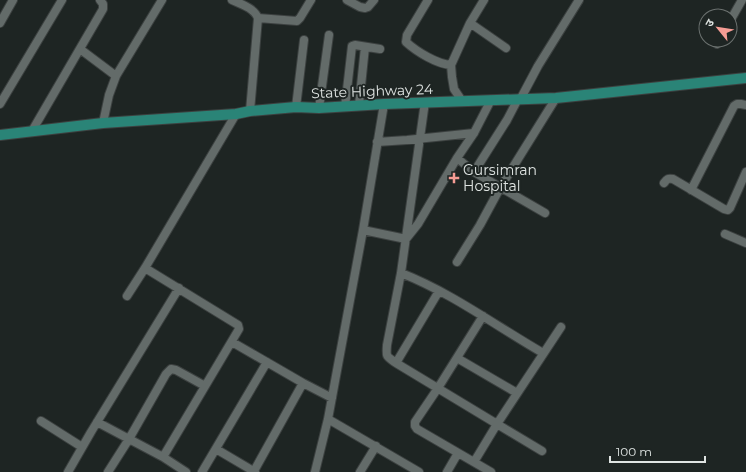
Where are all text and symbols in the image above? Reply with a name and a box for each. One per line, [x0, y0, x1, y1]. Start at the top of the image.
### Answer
north arrow [698, 8, 738, 48]
text: उ [702, 16, 717, 29]
street label: State Highway 24 [311, 80, 434, 102]
place label: Gursimran Hospital [463, 161, 537, 195]
marker: Gursimran Hospital [448, 172, 460, 184]
scale bar [610, 438, 705, 464]
text: 100 m [616, 444, 652, 459]

